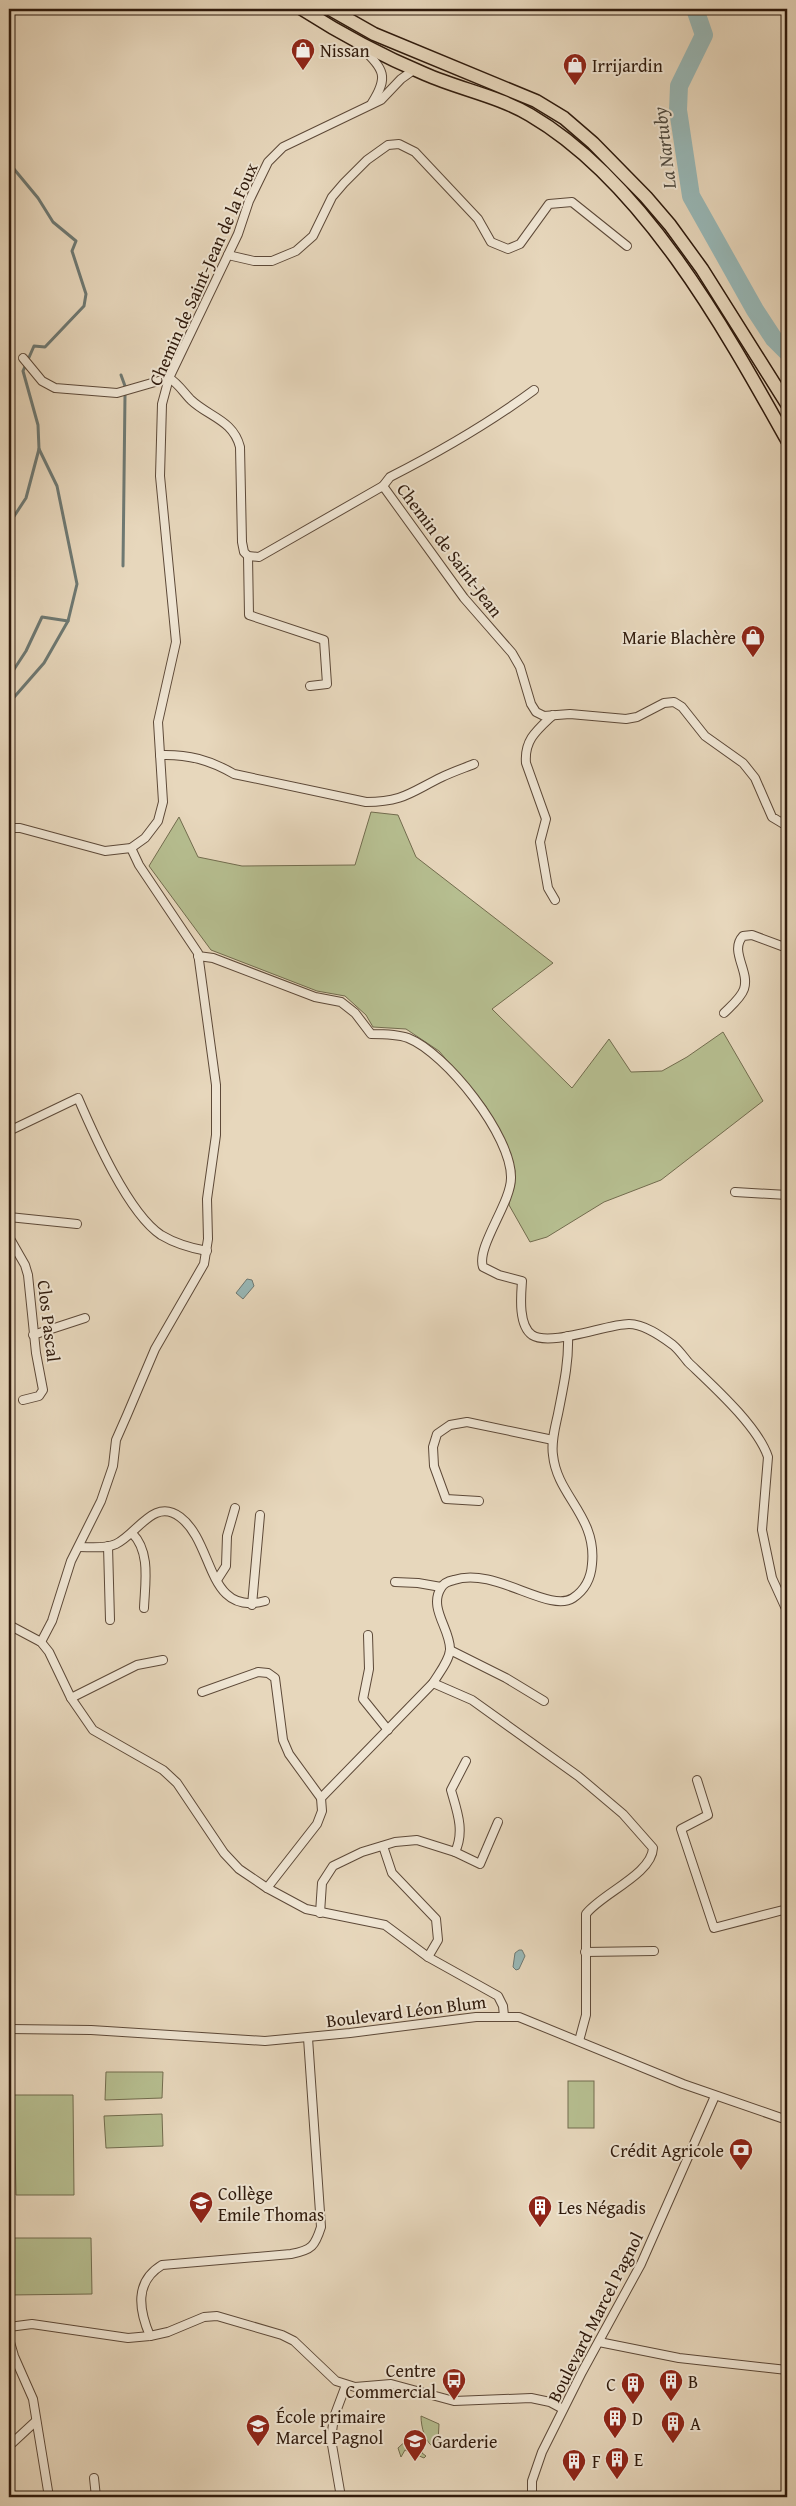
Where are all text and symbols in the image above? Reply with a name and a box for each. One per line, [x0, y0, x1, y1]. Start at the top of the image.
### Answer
shop icon: Nissan [290, 37, 316, 71]
place label: Nissan [320, 37, 370, 64]
shop icon: Irrijardin [562, 52, 588, 86]
place label: Irrijardin [592, 52, 663, 79]
water label: La Nartuby [645, 105, 683, 192]
street label: Chemin de Saint-Jean de la Foux [142, 157, 265, 390]
street label: Chemin de Saint-Jean [390, 477, 510, 623]
place label: Marie Blachère [622, 624, 736, 651]
shop icon: Marie Blachère [740, 624, 766, 658]
street label: Clos Pascal [31, 1279, 67, 1363]
street label: Boulevard Léon Blum [325, 1988, 488, 2034]
place label: Crédit Agricole [610, 2137, 724, 2164]
bank icon: Crédit Agricole [728, 2137, 754, 2171]
place label: Collège Emile Thomas [218, 2180, 324, 2228]
school or university icon: Collège Emile Thomas [188, 2190, 214, 2224]
building icon: Les Négadis [527, 2194, 553, 2228]
place label: Les Négadis [558, 2194, 646, 2221]
street label: Boulevard Marcel Pagnol [540, 2227, 650, 2407]
place label: Centre Commercial [345, 2357, 436, 2405]
bus stop icon: Centre Commercial [441, 2367, 467, 2401]
building icon: B [658, 2368, 684, 2402]
place label: B [688, 2368, 698, 2395]
place label: C [606, 2371, 616, 2398]
building icon: C [620, 2371, 646, 2405]
place label: École primaire Marcel Pagnol [276, 2403, 386, 2451]
building icon: D [602, 2405, 628, 2439]
place label: D [632, 2405, 643, 2432]
building icon: A [660, 2410, 686, 2444]
place label: A [690, 2410, 701, 2437]
school or university icon: École primaire Marcel Pagnol [245, 2413, 271, 2447]
school or university icon: Garderie [402, 2428, 428, 2462]
place label: Garderie [432, 2428, 497, 2455]
building icon: E [604, 2446, 630, 2480]
place label: E [634, 2446, 643, 2473]
building icon: F [561, 2448, 587, 2482]
place label: F [592, 2448, 601, 2475]

